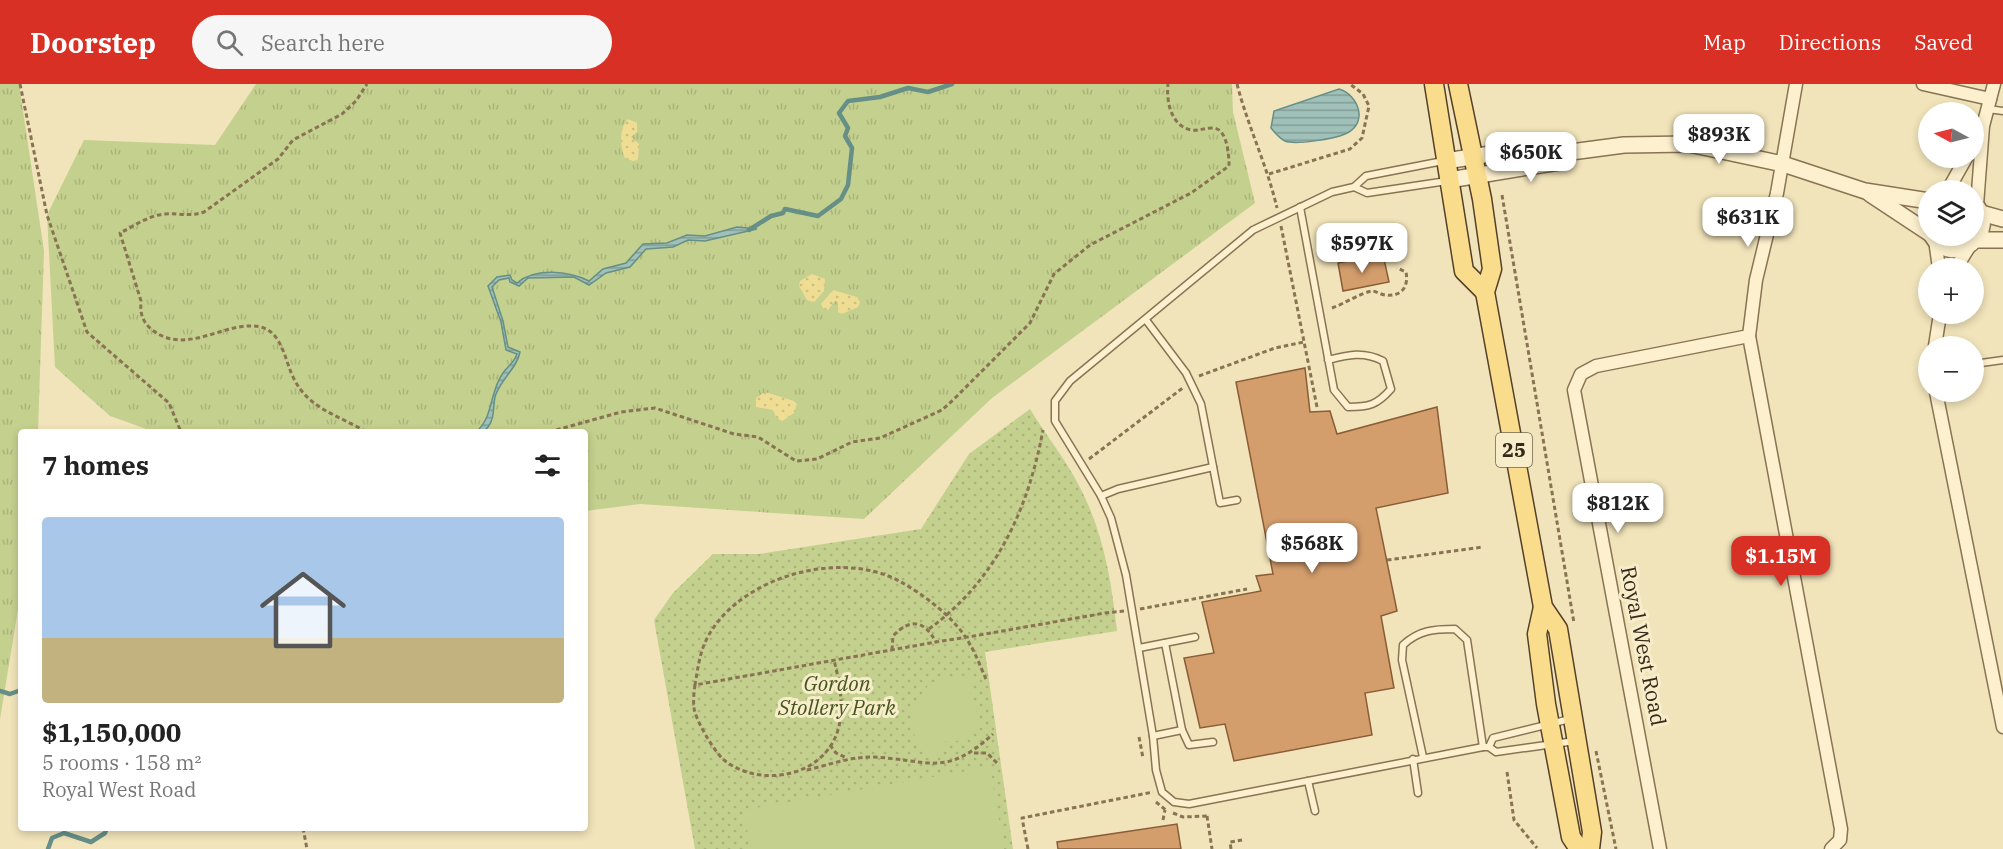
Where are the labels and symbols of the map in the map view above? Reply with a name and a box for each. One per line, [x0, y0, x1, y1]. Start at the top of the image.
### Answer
north arrow [1918, 102, 1984, 168]
pin: $893K [1677, 114, 1761, 165]
pin: $650K [1489, 132, 1573, 183]
pin: $631K [1706, 197, 1790, 248]
pin: $597K [1320, 223, 1404, 274]
road number: 25 [1496, 433, 1532, 467]
pin: $812K [1576, 483, 1660, 534]
pin: $568K [1270, 523, 1354, 574]
pin: $1.15M [1732, 536, 1830, 587]
street label: Royal West Road [1615, 564, 1673, 728]
park label: Gordon Stollery Park [777, 669, 897, 721]

